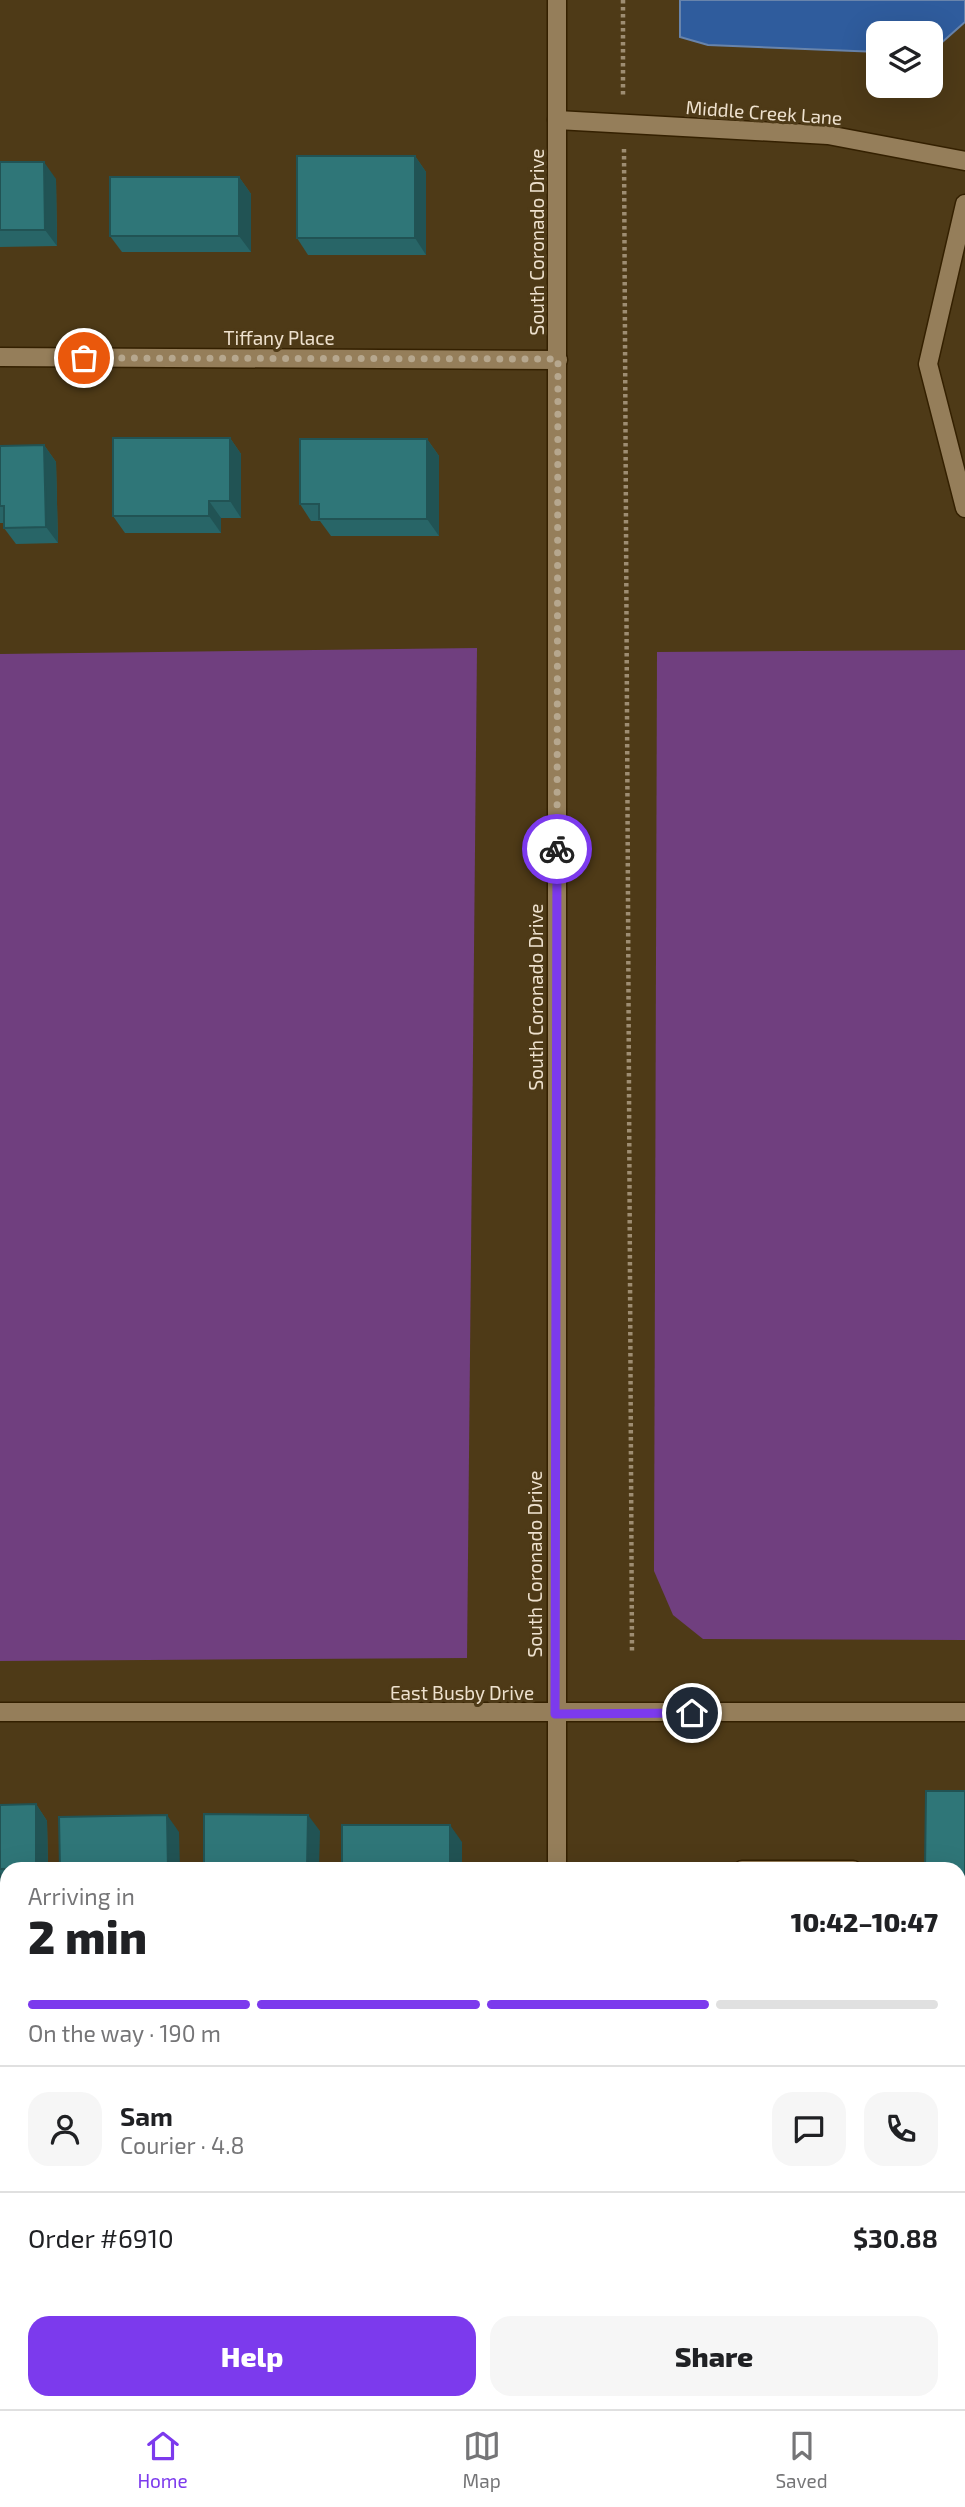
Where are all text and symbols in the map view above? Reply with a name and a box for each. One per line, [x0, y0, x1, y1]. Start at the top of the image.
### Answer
map controls [866, 21, 943, 98]
button: layers [866, 21, 943, 98]
street label: Middle Creek Lane [685, 95, 843, 129]
street label: South Coronado Drive [525, 148, 548, 336]
street label: Tiffany Place [223, 326, 335, 349]
pin [54, 328, 114, 388]
icon: bag [65, 339, 103, 377]
courier [522, 814, 592, 884]
icon: bike [538, 830, 576, 868]
street label: South Coronado Drive [524, 903, 547, 1091]
street label: South Coronado Drive [523, 1470, 546, 1658]
street label: East Busby Drive [390, 1681, 534, 1704]
pin [662, 1683, 722, 1743]
icon: home [673, 1694, 711, 1732]
text: Arriving in [28, 1882, 135, 1910]
text: 10:42–10:47 [791, 1906, 938, 1937]
text: 2 min [28, 1908, 147, 1963]
text: On the way · 190 m [28, 2019, 221, 2047]
button: person [28, 2092, 102, 2166]
button: chat [772, 2092, 846, 2166]
button: phone [864, 2092, 938, 2166]
text: Sam [120, 2100, 173, 2131]
text: Courier · 4.8 [120, 2131, 244, 2159]
text: Order #6910 [28, 2222, 174, 2253]
text: $30.88 [853, 2222, 938, 2253]
button: Help [28, 2316, 476, 2396]
button: Share [490, 2316, 938, 2396]
tab: Home [137, 2427, 188, 2492]
tab: Map [463, 2427, 501, 2492]
tab: Saved [775, 2427, 828, 2492]

